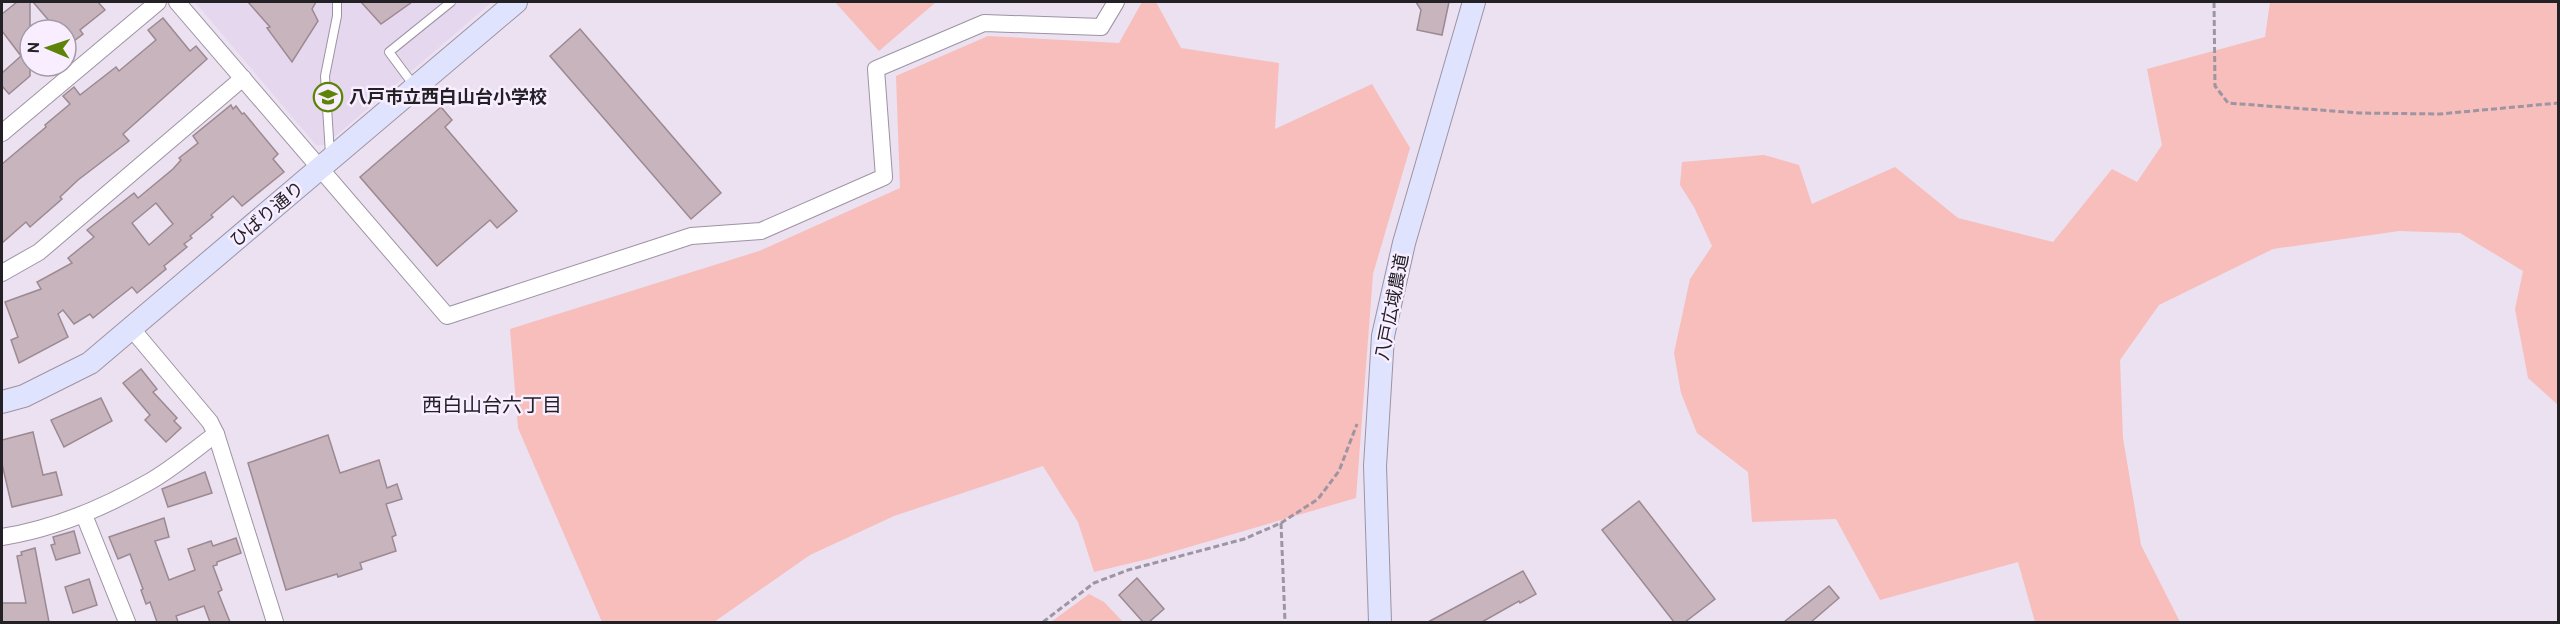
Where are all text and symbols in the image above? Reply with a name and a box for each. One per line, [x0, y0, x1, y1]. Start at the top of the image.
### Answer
north arrow [18, 18, 78, 78]
text: N [25, 41, 45, 54]
school or university icon: 八戸市立西白山台小学校 [312, 81, 344, 113]
place label: 八戸市立西白山台小学校 [349, 87, 547, 110]
street label: ひばり通り [226, 177, 310, 253]
street label: 八戸広域農道 [1372, 252, 1415, 362]
district label: 西白山台六丁目 [422, 394, 562, 420]

